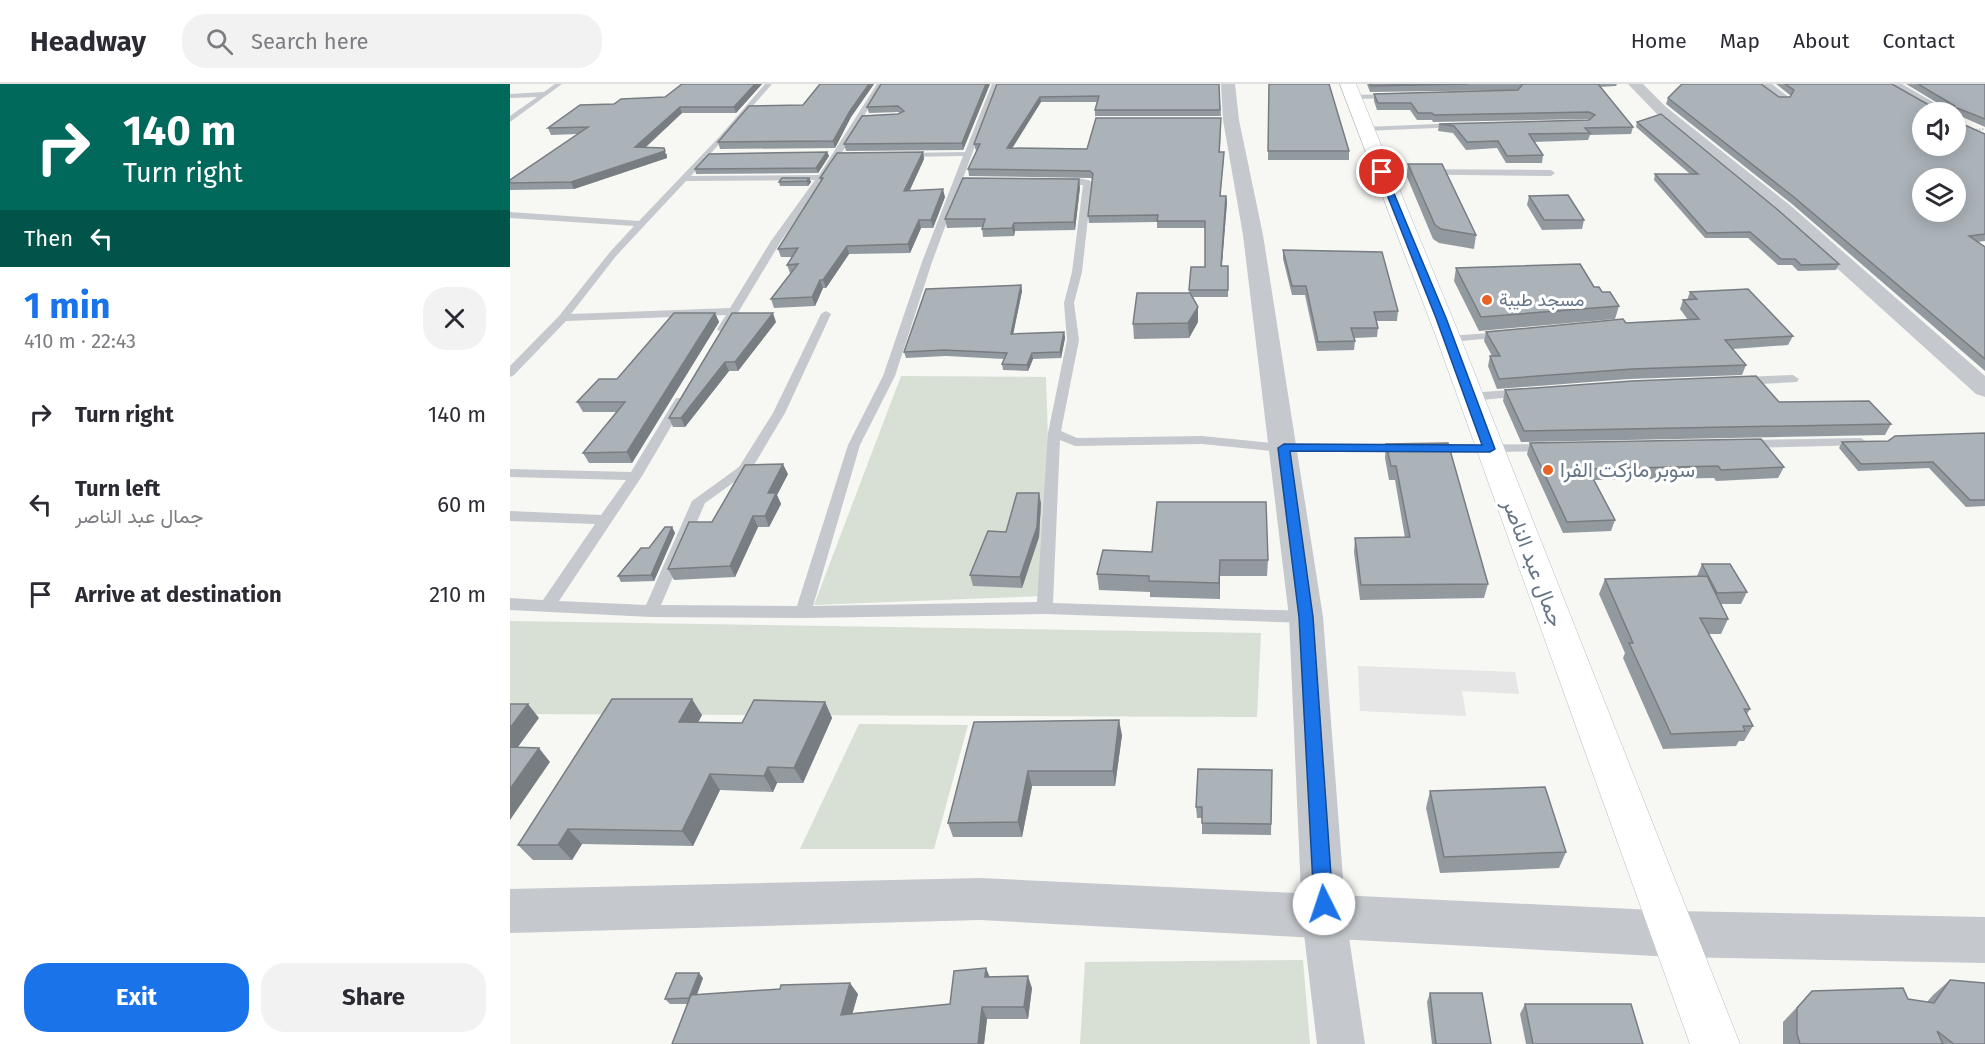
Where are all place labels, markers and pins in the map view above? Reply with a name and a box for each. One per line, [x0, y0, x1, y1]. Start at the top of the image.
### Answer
pin [1356, 146, 1407, 197]
place label: مسجد طيبة [1499, 289, 1584, 311]
marker: مسجد طيبة [1480, 293, 1494, 307]
place label: سوبر ماركت الفرا [1560, 457, 1695, 483]
marker: سوبر ماركت الفرا [1541, 463, 1555, 477]

